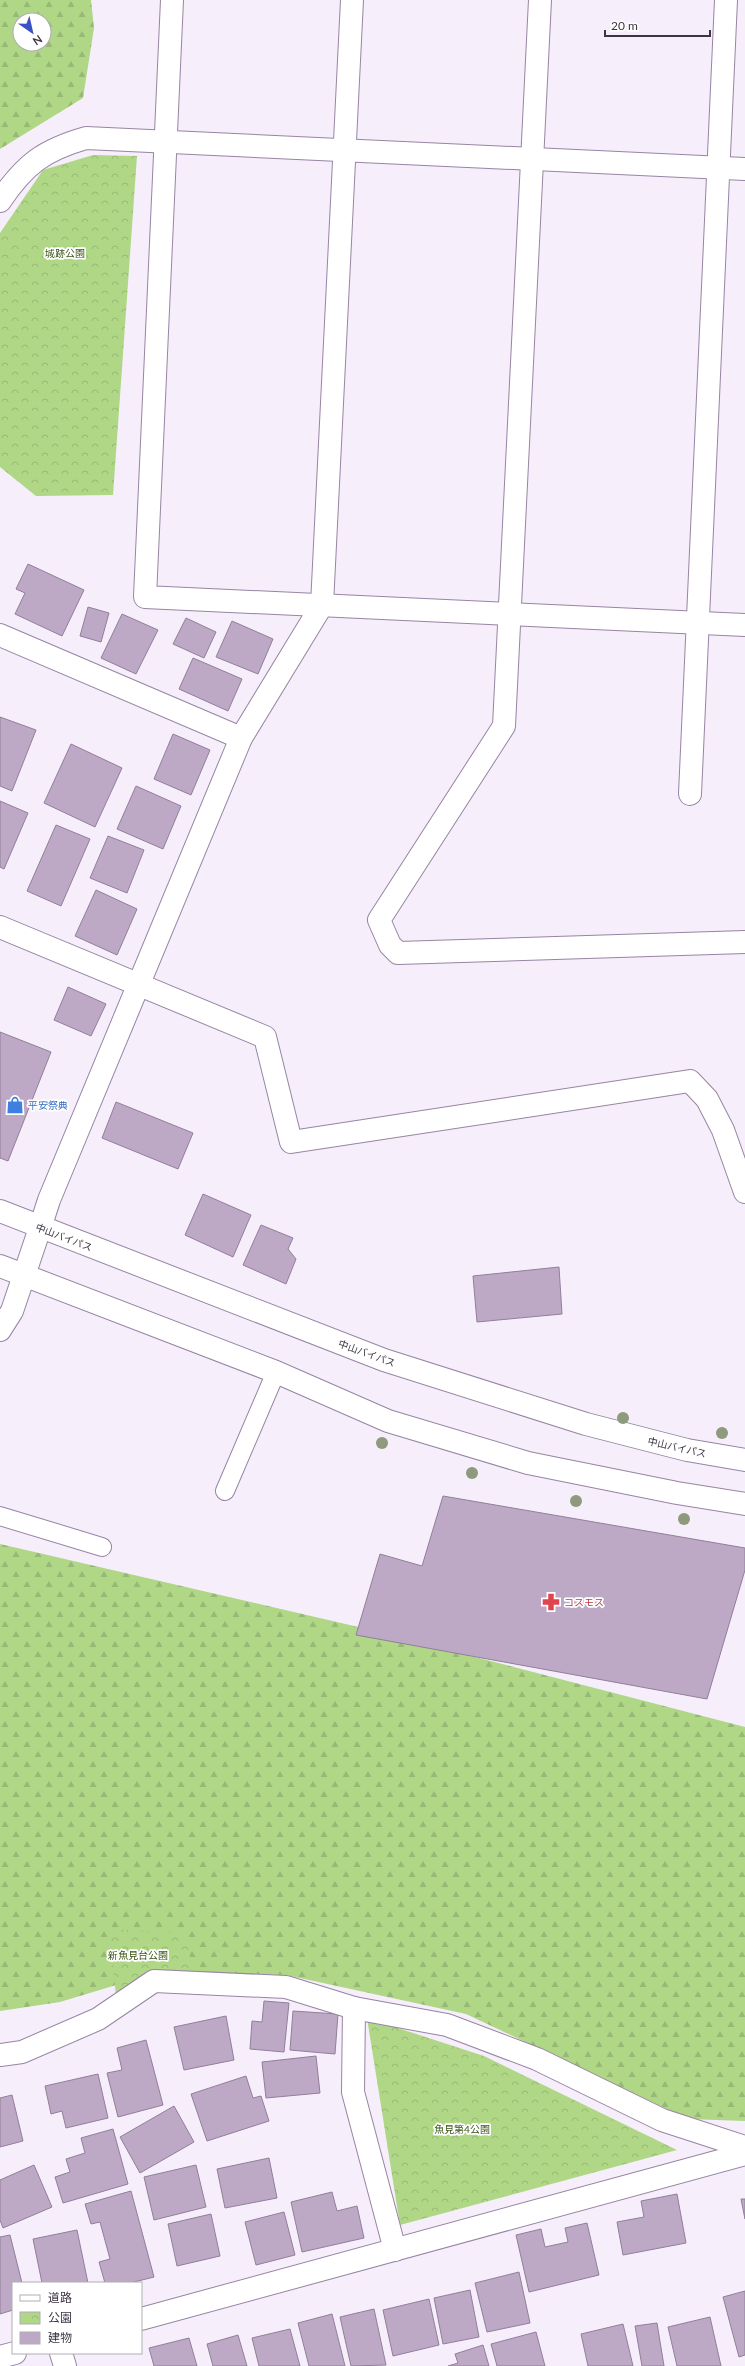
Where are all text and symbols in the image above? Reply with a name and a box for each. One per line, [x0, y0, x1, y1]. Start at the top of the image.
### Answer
north arrow [12, 12, 52, 52]
scale bar [605, 12, 710, 38]
text: 20 m [611, 18, 638, 33]
text: N [31, 33, 45, 48]
park label: 城跡公園 [45, 247, 85, 259]
shop icon: 平安祭典 [5, 1095, 25, 1115]
place label: 平安祭典 [28, 1099, 68, 1111]
street label: 中山バイパス [34, 1221, 94, 1253]
street label: 中山バイパス [337, 1337, 397, 1369]
street label: 中山バイパス [647, 1434, 707, 1460]
pharmacy icon: コスモス [541, 1592, 561, 1612]
place label: コスモス [564, 1596, 604, 1608]
park label: 新魚見台公園 [108, 1949, 168, 1961]
park label: 魚見第4公園 [434, 2123, 490, 2135]
legend [12, 2282, 142, 2354]
text: 道路 [48, 2290, 72, 2305]
text: 公園 [48, 2310, 72, 2325]
text: 建物 [48, 2330, 72, 2345]

